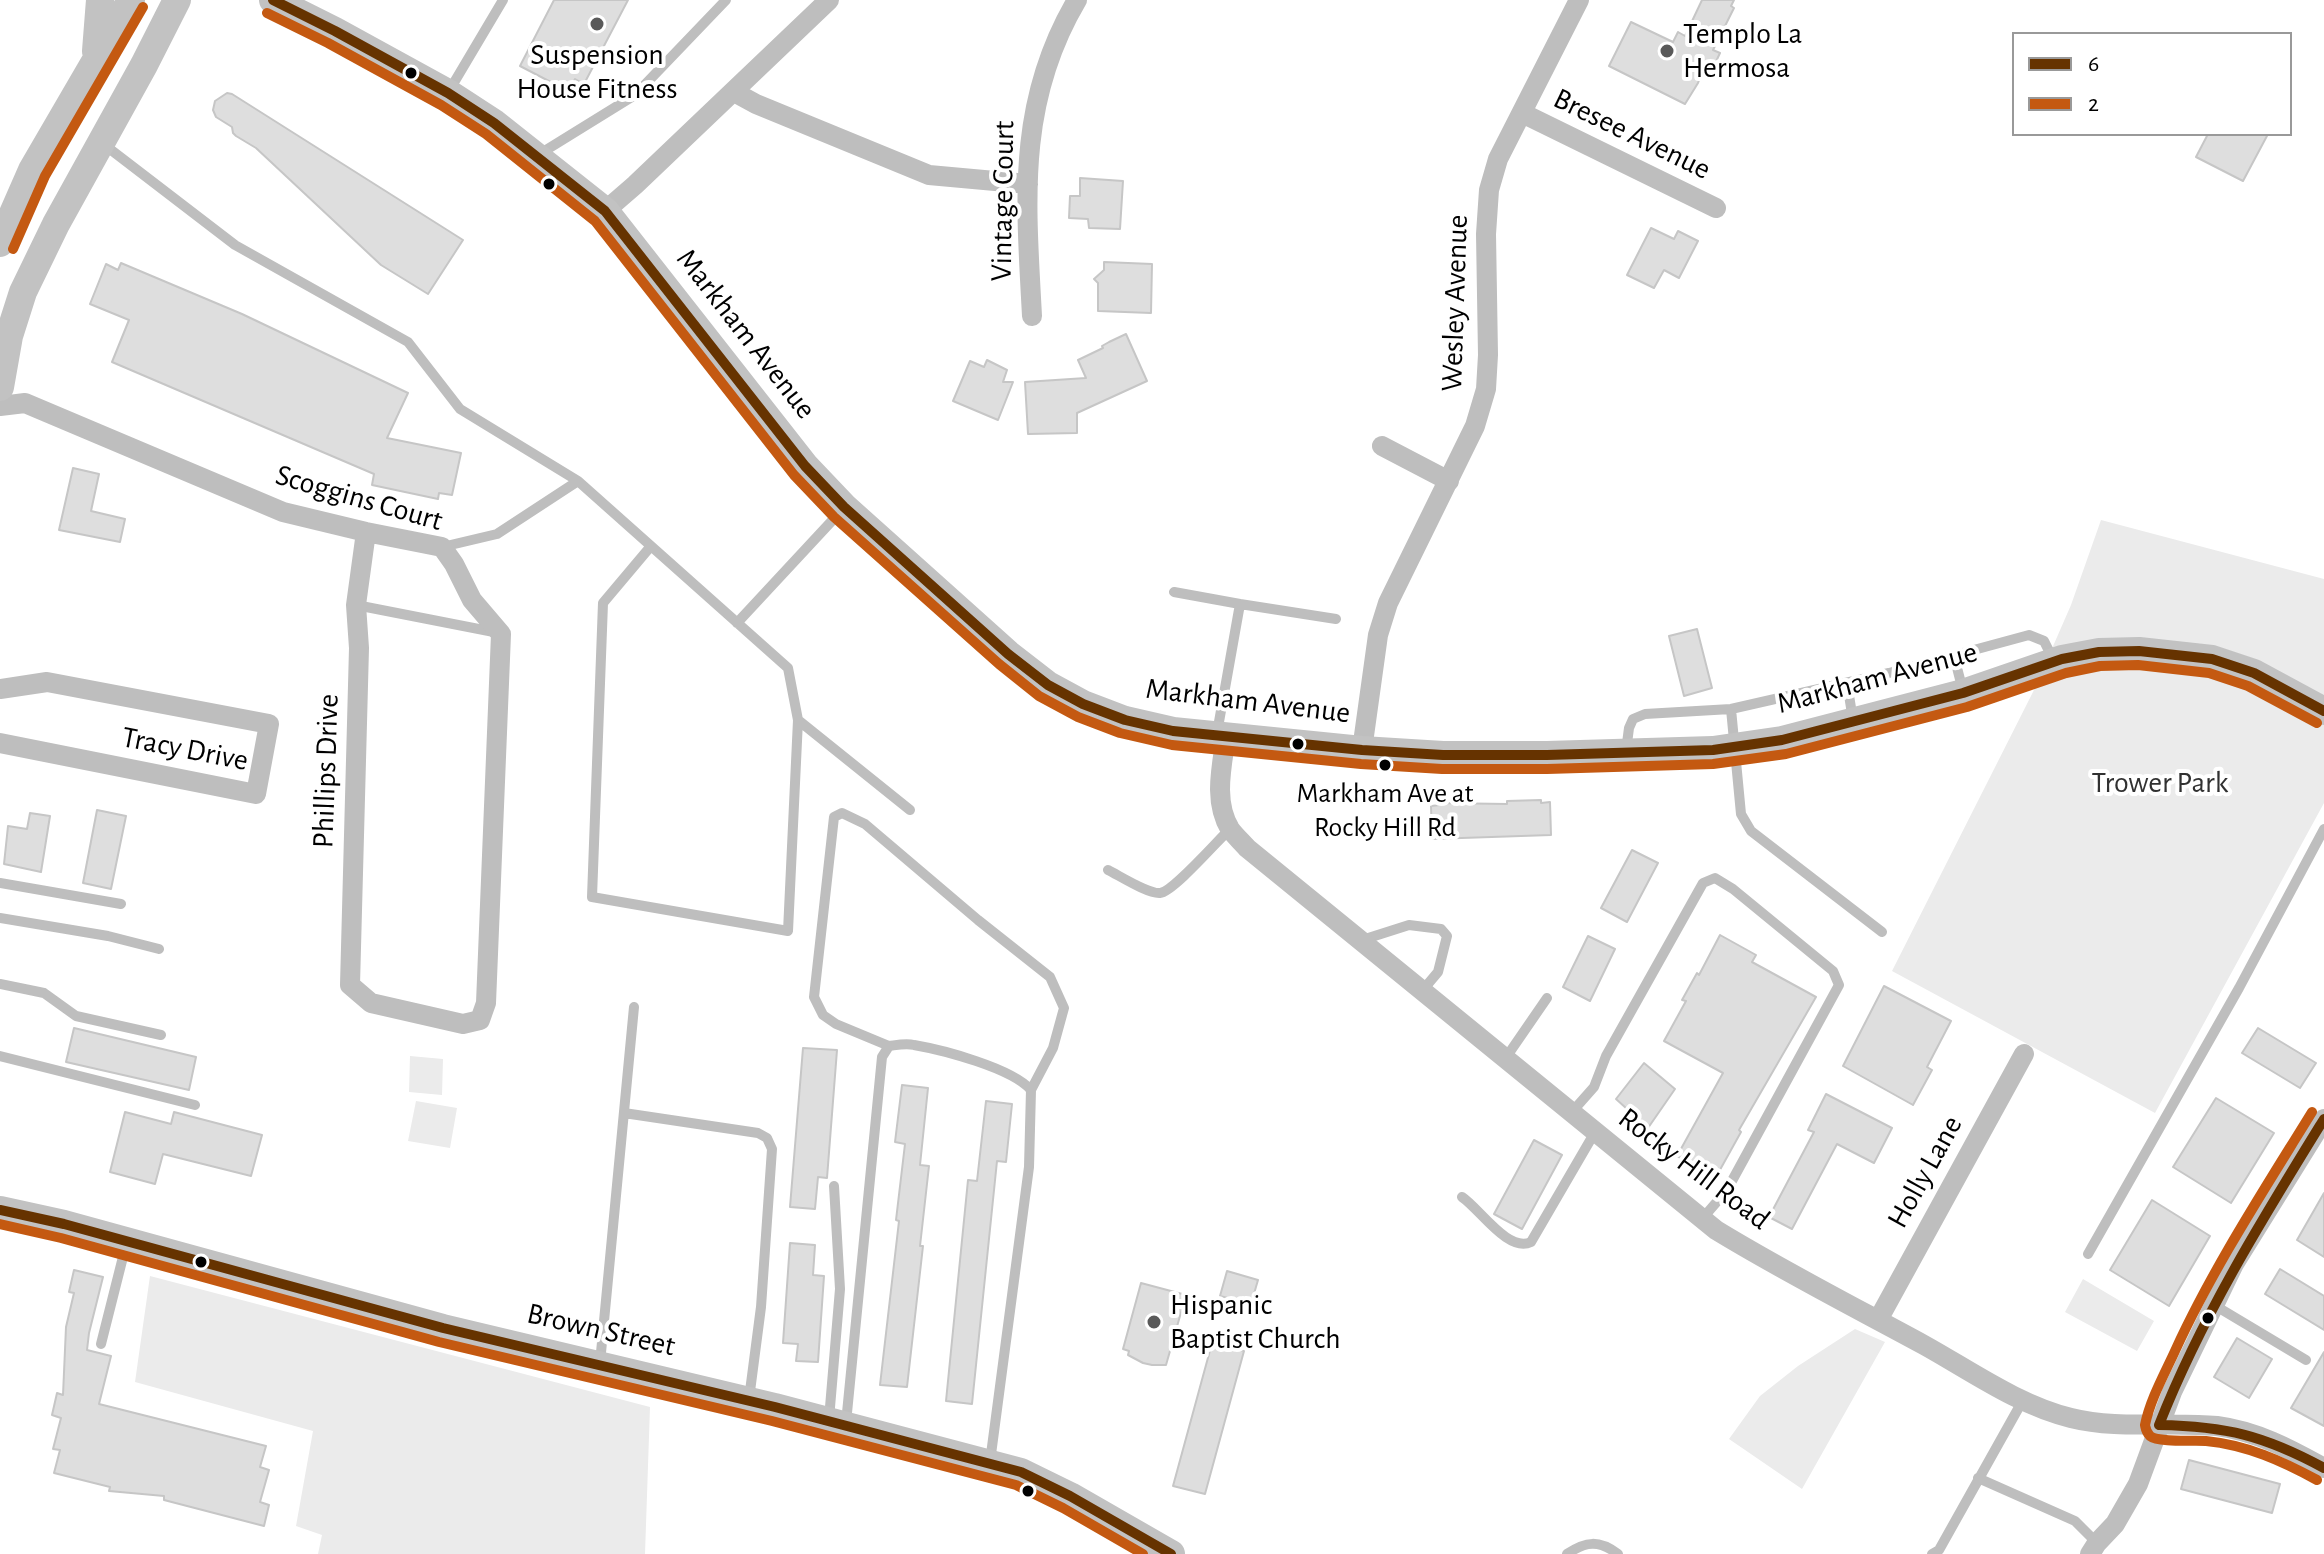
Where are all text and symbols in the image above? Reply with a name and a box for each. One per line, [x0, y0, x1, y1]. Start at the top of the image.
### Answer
marker: Suspension House Fitness [588, 15, 606, 33]
place label: Templo La Hermosa [1683, 16, 1802, 86]
legend [2012, 32, 2292, 136]
place label: Suspension House Fitness [516, 37, 678, 108]
marker: Templo La Hermosa [1658, 42, 1676, 60]
text: 6 [2088, 52, 2099, 76]
unlabelled marker [403, 65, 419, 81]
street label: Bresee Avenue [1548, 80, 1716, 188]
text: 2 [2088, 92, 2099, 116]
street label: Vintage Court [984, 120, 1022, 282]
unlabelled marker [541, 176, 557, 192]
street label: Wesley Avenue [1434, 214, 1476, 392]
street label: Markham Avenue [668, 242, 824, 426]
street label: Scoggins Court [271, 457, 447, 539]
street label: Markham Avenue [1773, 634, 1981, 722]
street label: Markham Avenue [1144, 671, 1352, 731]
street label: Phillips Drive [305, 693, 347, 849]
street label: Tracy Drive [119, 719, 251, 779]
unlabelled marker [1290, 736, 1306, 752]
marker: Markham Ave at Rocky Hill Rd [1377, 757, 1393, 773]
park label: Trower Park [2092, 765, 2228, 801]
place label: Markham Ave at Rocky Hill Rd [1296, 777, 1474, 843]
street label: Rocky Hill Road [1611, 1100, 1777, 1238]
street label: Holly Lane [1880, 1110, 1970, 1234]
unlabelled marker [193, 1254, 209, 1270]
place label: Hispanic Baptist Church [1170, 1287, 1341, 1358]
street label: Brown Street [523, 1295, 679, 1365]
unlabelled marker [2200, 1310, 2216, 1326]
marker: Hispanic Baptist Church [1145, 1313, 1163, 1331]
unlabelled marker [1020, 1483, 1036, 1499]

